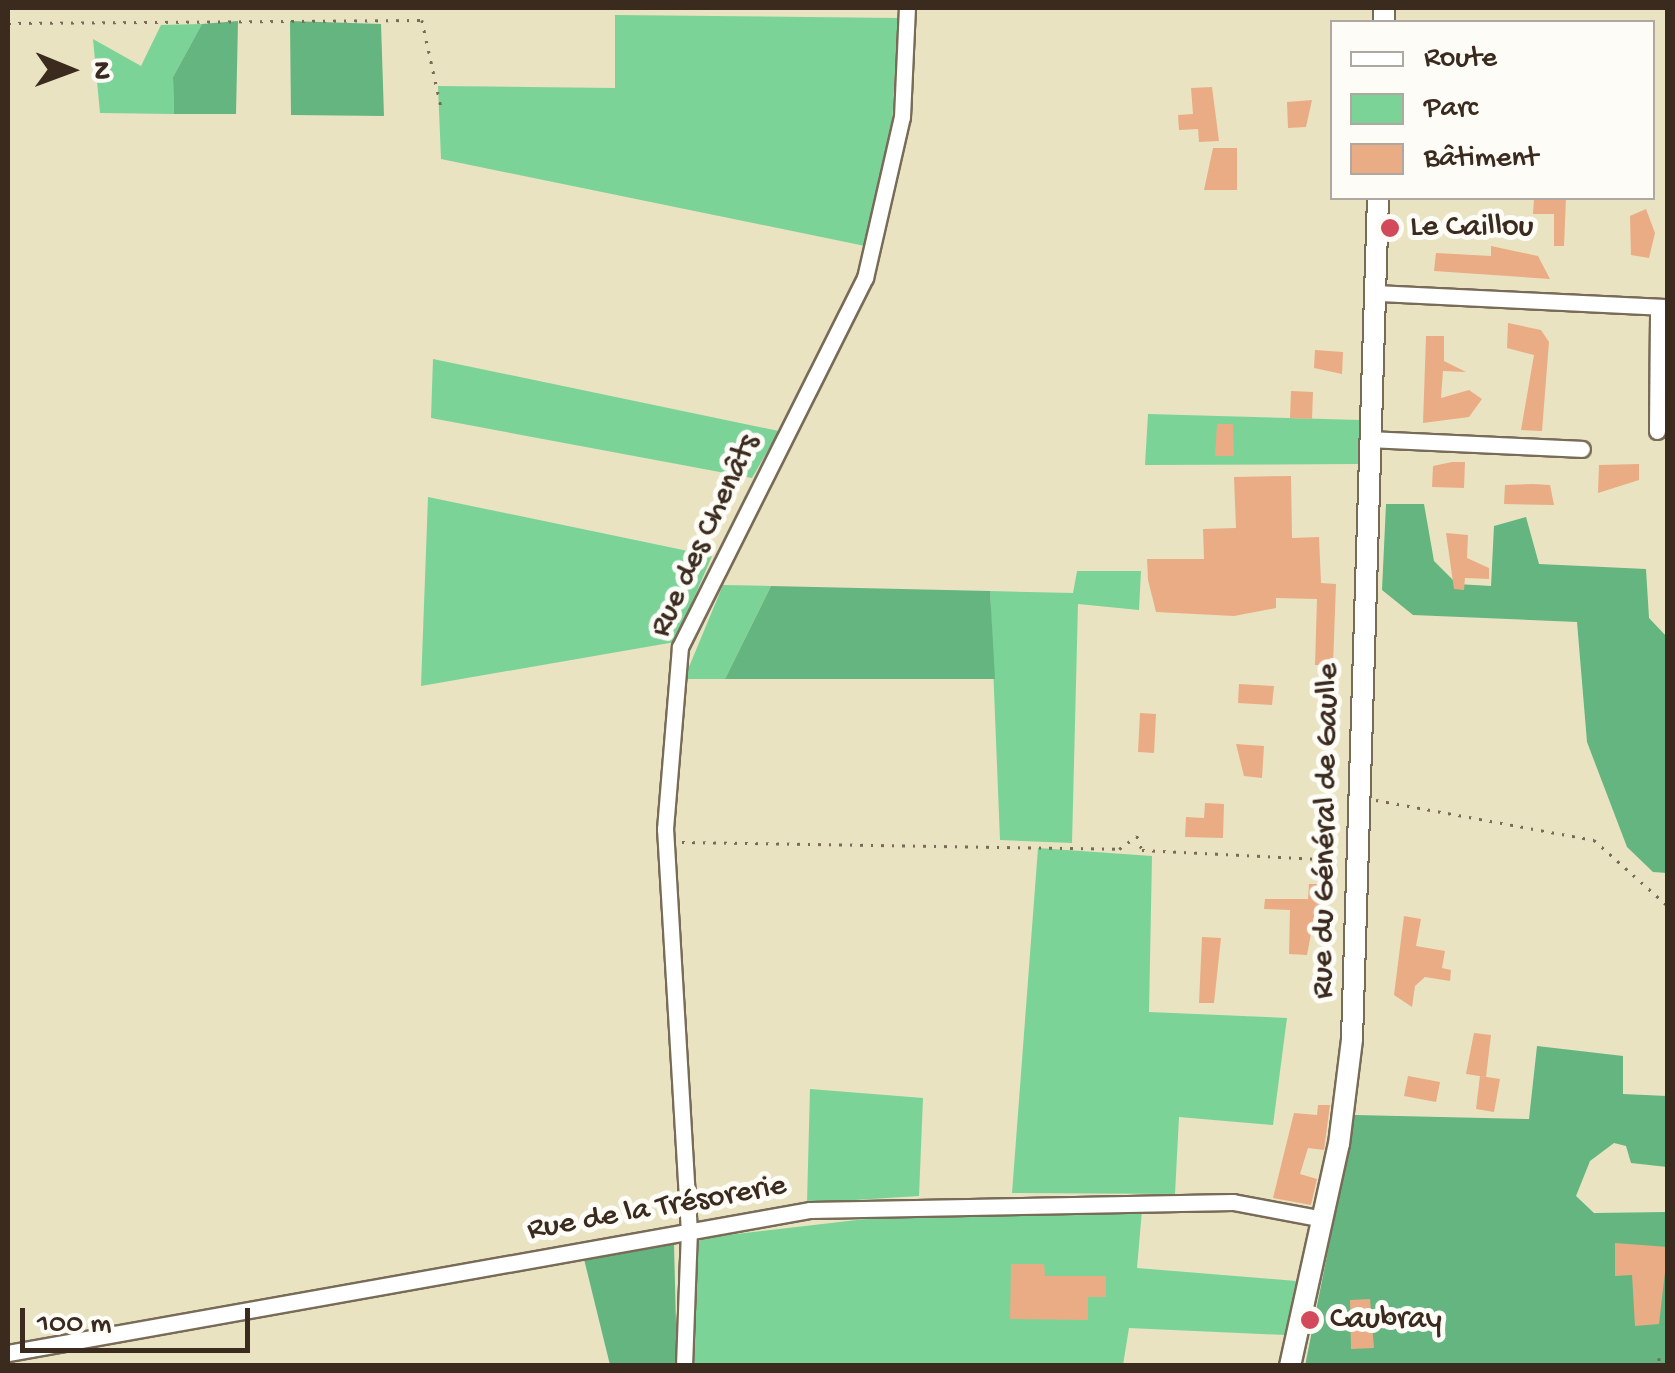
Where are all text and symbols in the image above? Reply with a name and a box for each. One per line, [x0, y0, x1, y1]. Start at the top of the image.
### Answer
north arrow [20, 20, 120, 120]
legend [1330, 20, 1655, 200]
text: Route [1424, 42, 1497, 77]
text: N [84, 61, 117, 80]
text: Parc [1424, 92, 1478, 127]
text: Bâtiment [1424, 142, 1538, 177]
place label: Le Caillou [1410, 209, 1534, 247]
marker: Le Caillou [1379, 217, 1401, 239]
street label: Rue des Chenâts [642, 428, 770, 644]
street label: Rue du Général de Gaulle [1305, 663, 1349, 999]
street label: Rue de la Trésorerie [525, 1167, 789, 1251]
scale bar [25, 1288, 255, 1350]
place label: Caubray [1330, 1301, 1442, 1339]
text: 100 m [37, 1308, 112, 1343]
marker: Caubray [1299, 1309, 1321, 1331]

